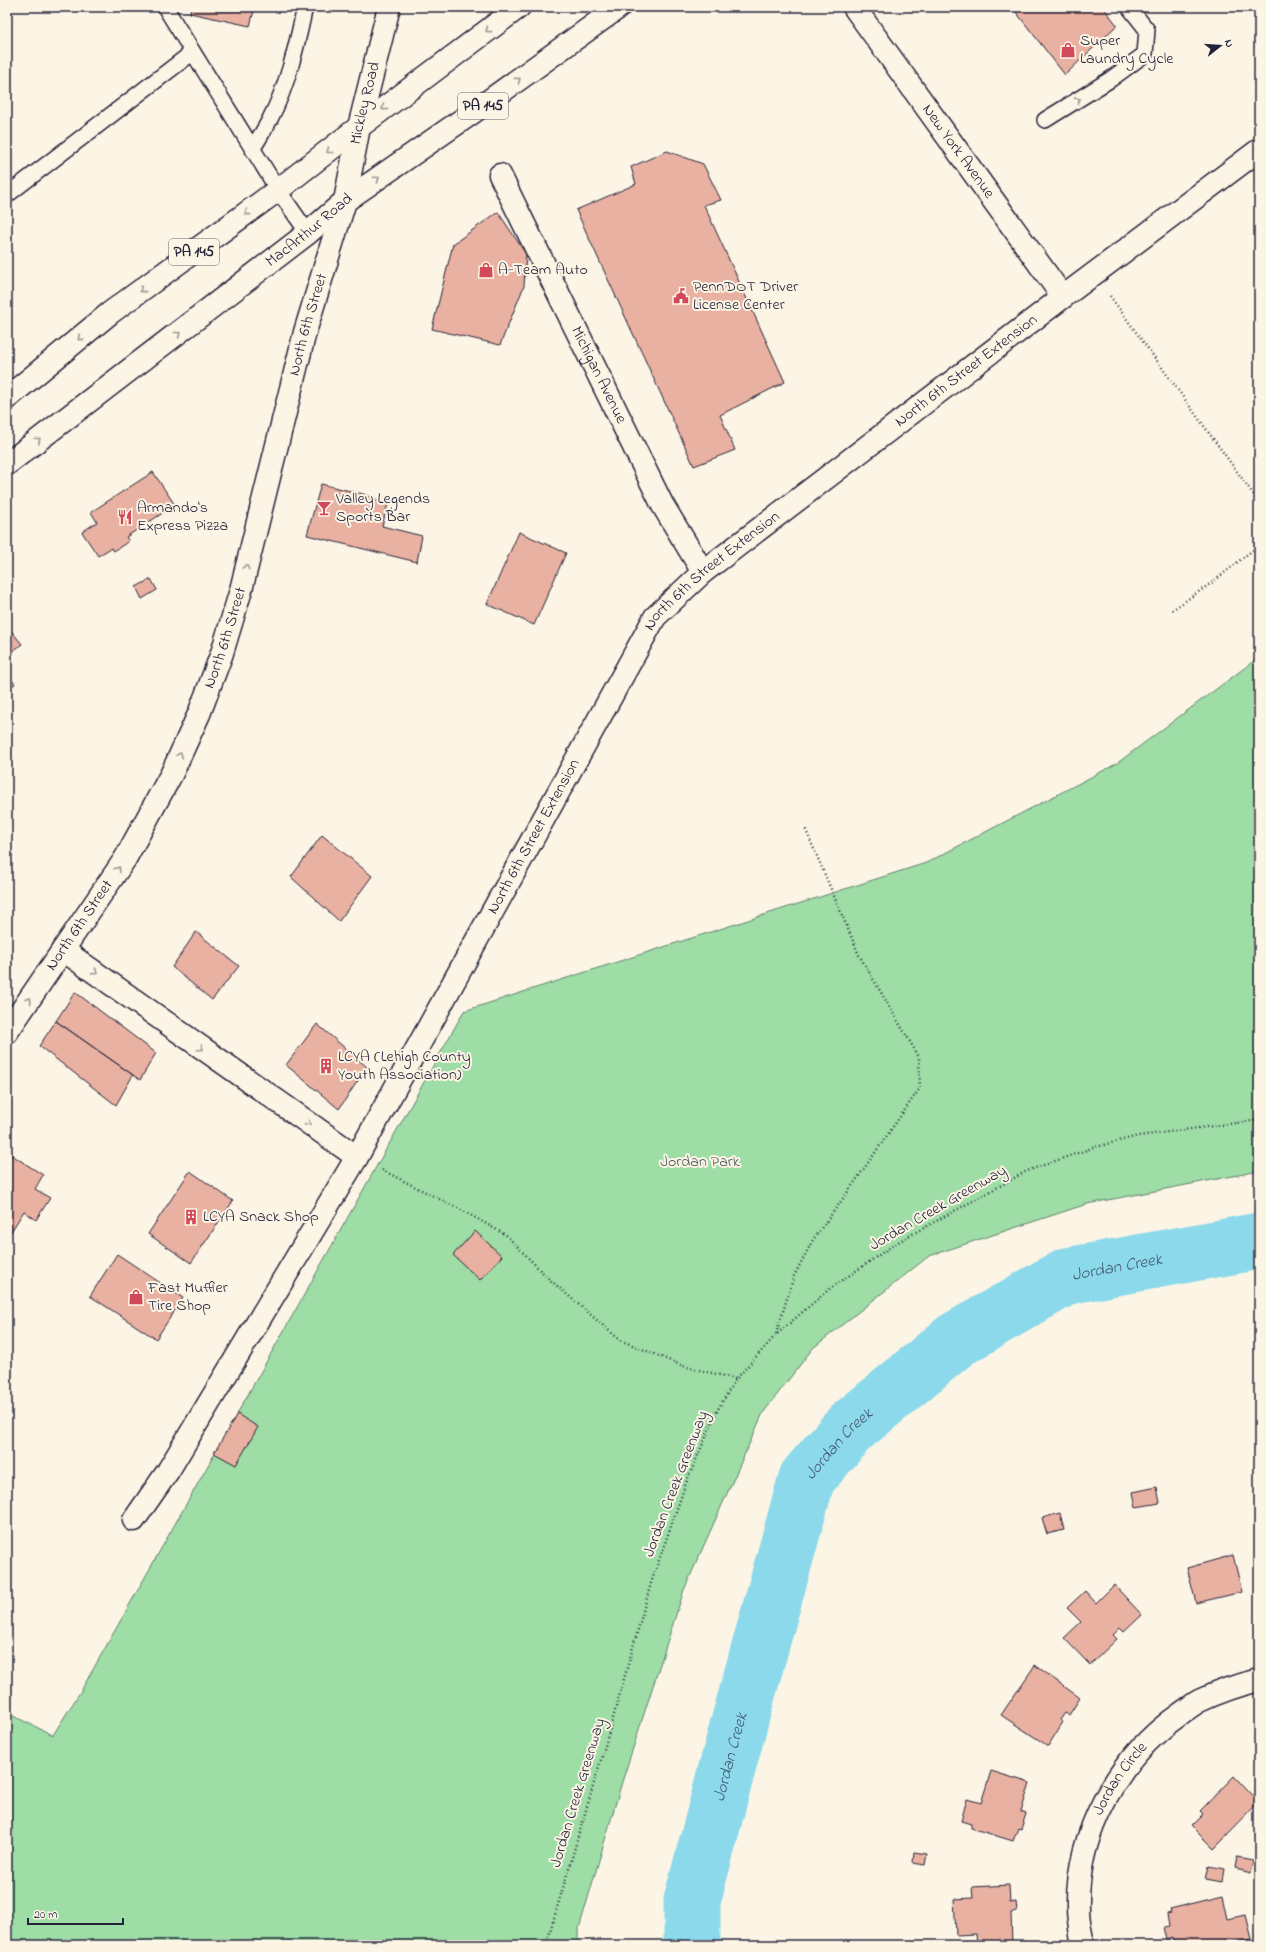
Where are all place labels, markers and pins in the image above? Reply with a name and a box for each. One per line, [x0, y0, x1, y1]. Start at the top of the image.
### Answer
place label: Super Laundry Cycle [1080, 29, 1174, 71]
shop icon: Super Laundry Cycle [1059, 41, 1077, 59]
place label: A-Team Auto [498, 258, 588, 282]
shop icon: A-Team Auto [477, 261, 495, 279]
place label: PennDOT Driver License Center [693, 275, 798, 317]
public building icon: PennDOT Driver License Center [672, 287, 690, 305]
place label: Valley Legends Sports Bar [335, 487, 430, 529]
place label: Armando's Express Pizza [137, 496, 228, 538]
bar icon: Valley Legends Sports Bar [315, 499, 333, 517]
restaurant icon: Armando's Express Pizza [116, 508, 134, 526]
place label: LCYA (Lehigh County Youth Association) [338, 1045, 471, 1087]
building icon: LCYA (Lehigh County Youth Association) [317, 1057, 335, 1075]
place label: LCYA Snack Shop [203, 1205, 319, 1229]
building icon: LCYA Snack Shop [182, 1208, 200, 1226]
place label: Fast Muffler Tire Shop [147, 1276, 228, 1318]
shop icon: Fast Muffler Tire Shop [127, 1288, 145, 1306]

